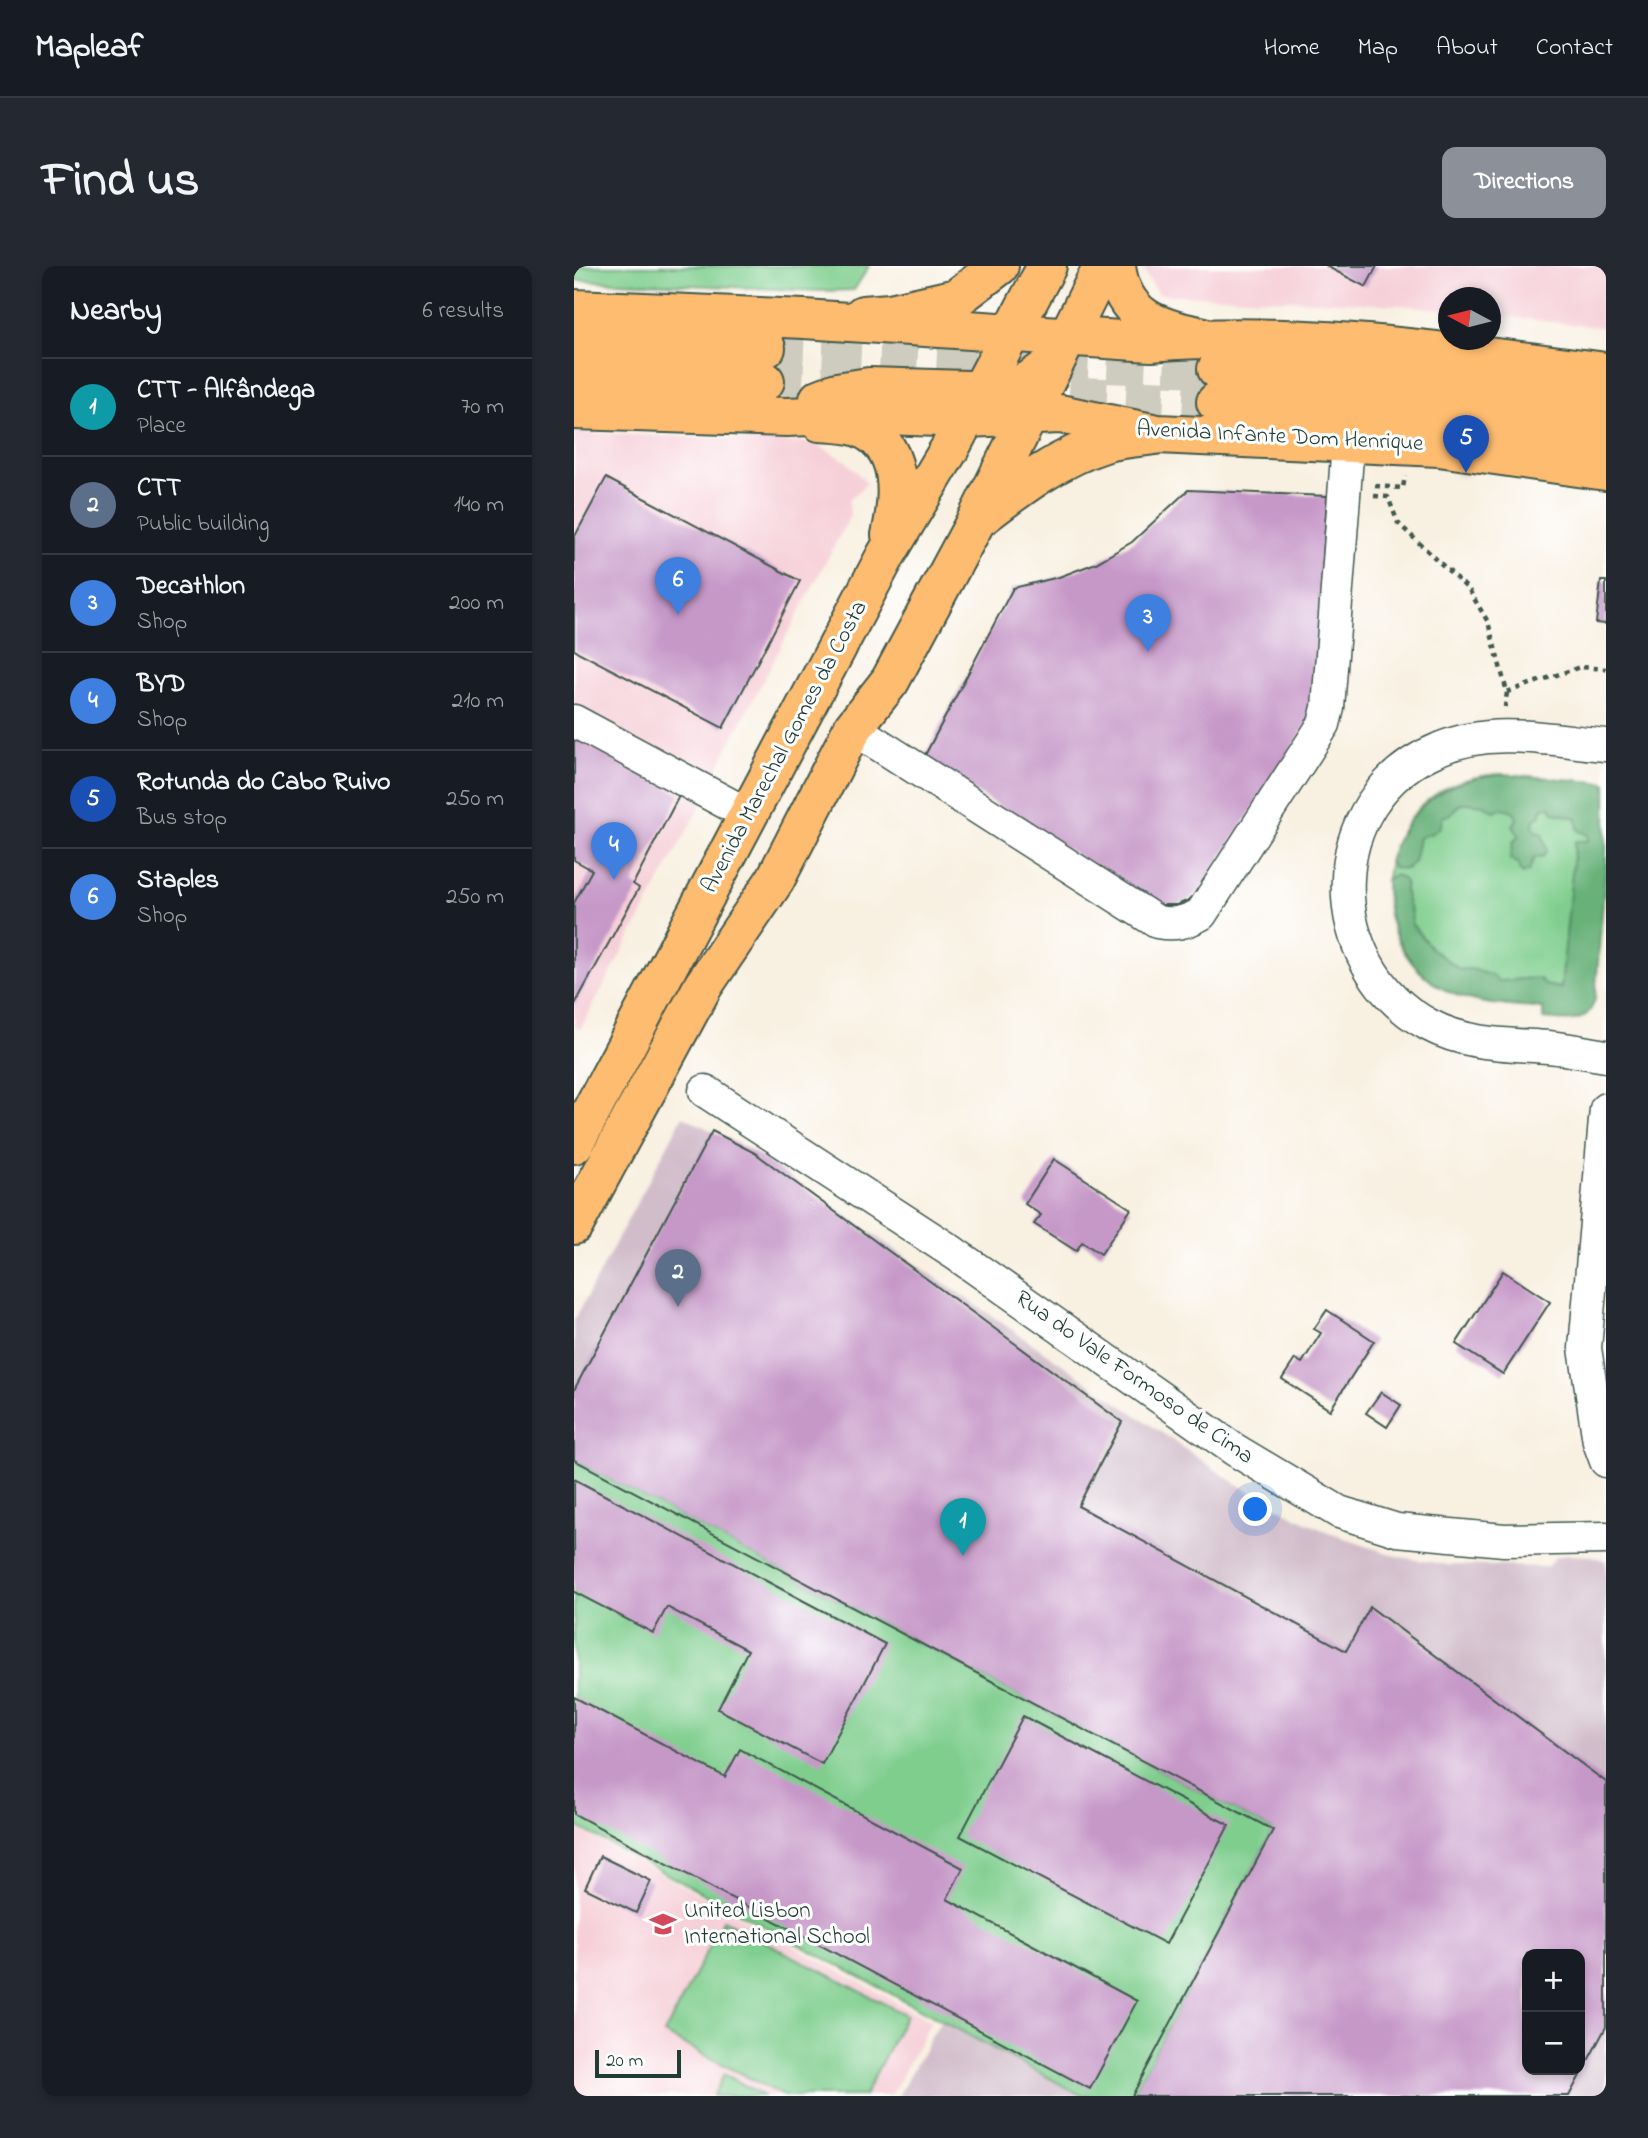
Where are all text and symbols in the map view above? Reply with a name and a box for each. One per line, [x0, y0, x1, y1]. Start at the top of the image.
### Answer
text: Mapleaf [35, 24, 143, 72]
text: Home [1264, 31, 1320, 66]
text: Map [1358, 31, 1398, 66]
text: About [1436, 31, 1498, 66]
text: Contact [1536, 31, 1613, 66]
text: Find us [42, 146, 199, 218]
button: Directions [1442, 147, 1606, 218]
north arrow [1438, 287, 1501, 350]
text: Nearby [70, 290, 162, 334]
text: 6 results [423, 295, 504, 328]
text: CTT - Alfândega [137, 372, 315, 410]
text: 1 [89, 391, 97, 424]
text: 70 m [461, 391, 504, 424]
text: Place [137, 410, 186, 443]
street label: Avenida Infante Dom Henrique [1136, 413, 1425, 461]
pin: 5 [1443, 415, 1489, 473]
text: CTT [137, 470, 181, 508]
text: 2 [87, 489, 99, 522]
text: 140 m [454, 489, 504, 522]
text: Public building [137, 508, 269, 541]
pin: 6 [655, 557, 701, 615]
text: Decathlon [137, 568, 245, 606]
text: 3 [88, 587, 98, 620]
text: 200 m [449, 587, 504, 620]
pin: 3 [1125, 594, 1171, 652]
street label: Avenida Marechal Gomes da Costa [694, 595, 876, 899]
text: Shop [137, 606, 187, 639]
text: BYD [137, 666, 186, 704]
text: 4 [88, 685, 98, 718]
text: 210 m [452, 685, 504, 718]
text: Shop [137, 704, 187, 737]
text: Rotunda do Cabo Ruivo [137, 764, 391, 802]
text: 5 [86, 783, 100, 816]
text: 250 m [446, 783, 504, 816]
text: Bus stop [137, 802, 227, 835]
pin: 4 [591, 822, 637, 880]
text: Staples [137, 862, 219, 900]
text: 6 [88, 881, 98, 914]
text: 250 m [446, 881, 504, 914]
text: Shop [137, 900, 187, 933]
pin: 2 [655, 1249, 701, 1307]
street label: Rua do Vale Formoso de Cima [1008, 1283, 1260, 1473]
your location [1238, 1492, 1272, 1526]
pin: 1 [940, 1498, 986, 1556]
place label: United Lisbon International School [684, 1895, 870, 1954]
school or university icon: United Lisbon International School [648, 1909, 678, 1939]
map controls [1522, 1949, 1585, 2075]
button: + [1522, 1949, 1585, 2012]
button: − [1522, 2012, 1585, 2075]
scale bar [595, 2047, 681, 2079]
text: 20 m [606, 2048, 643, 2075]

